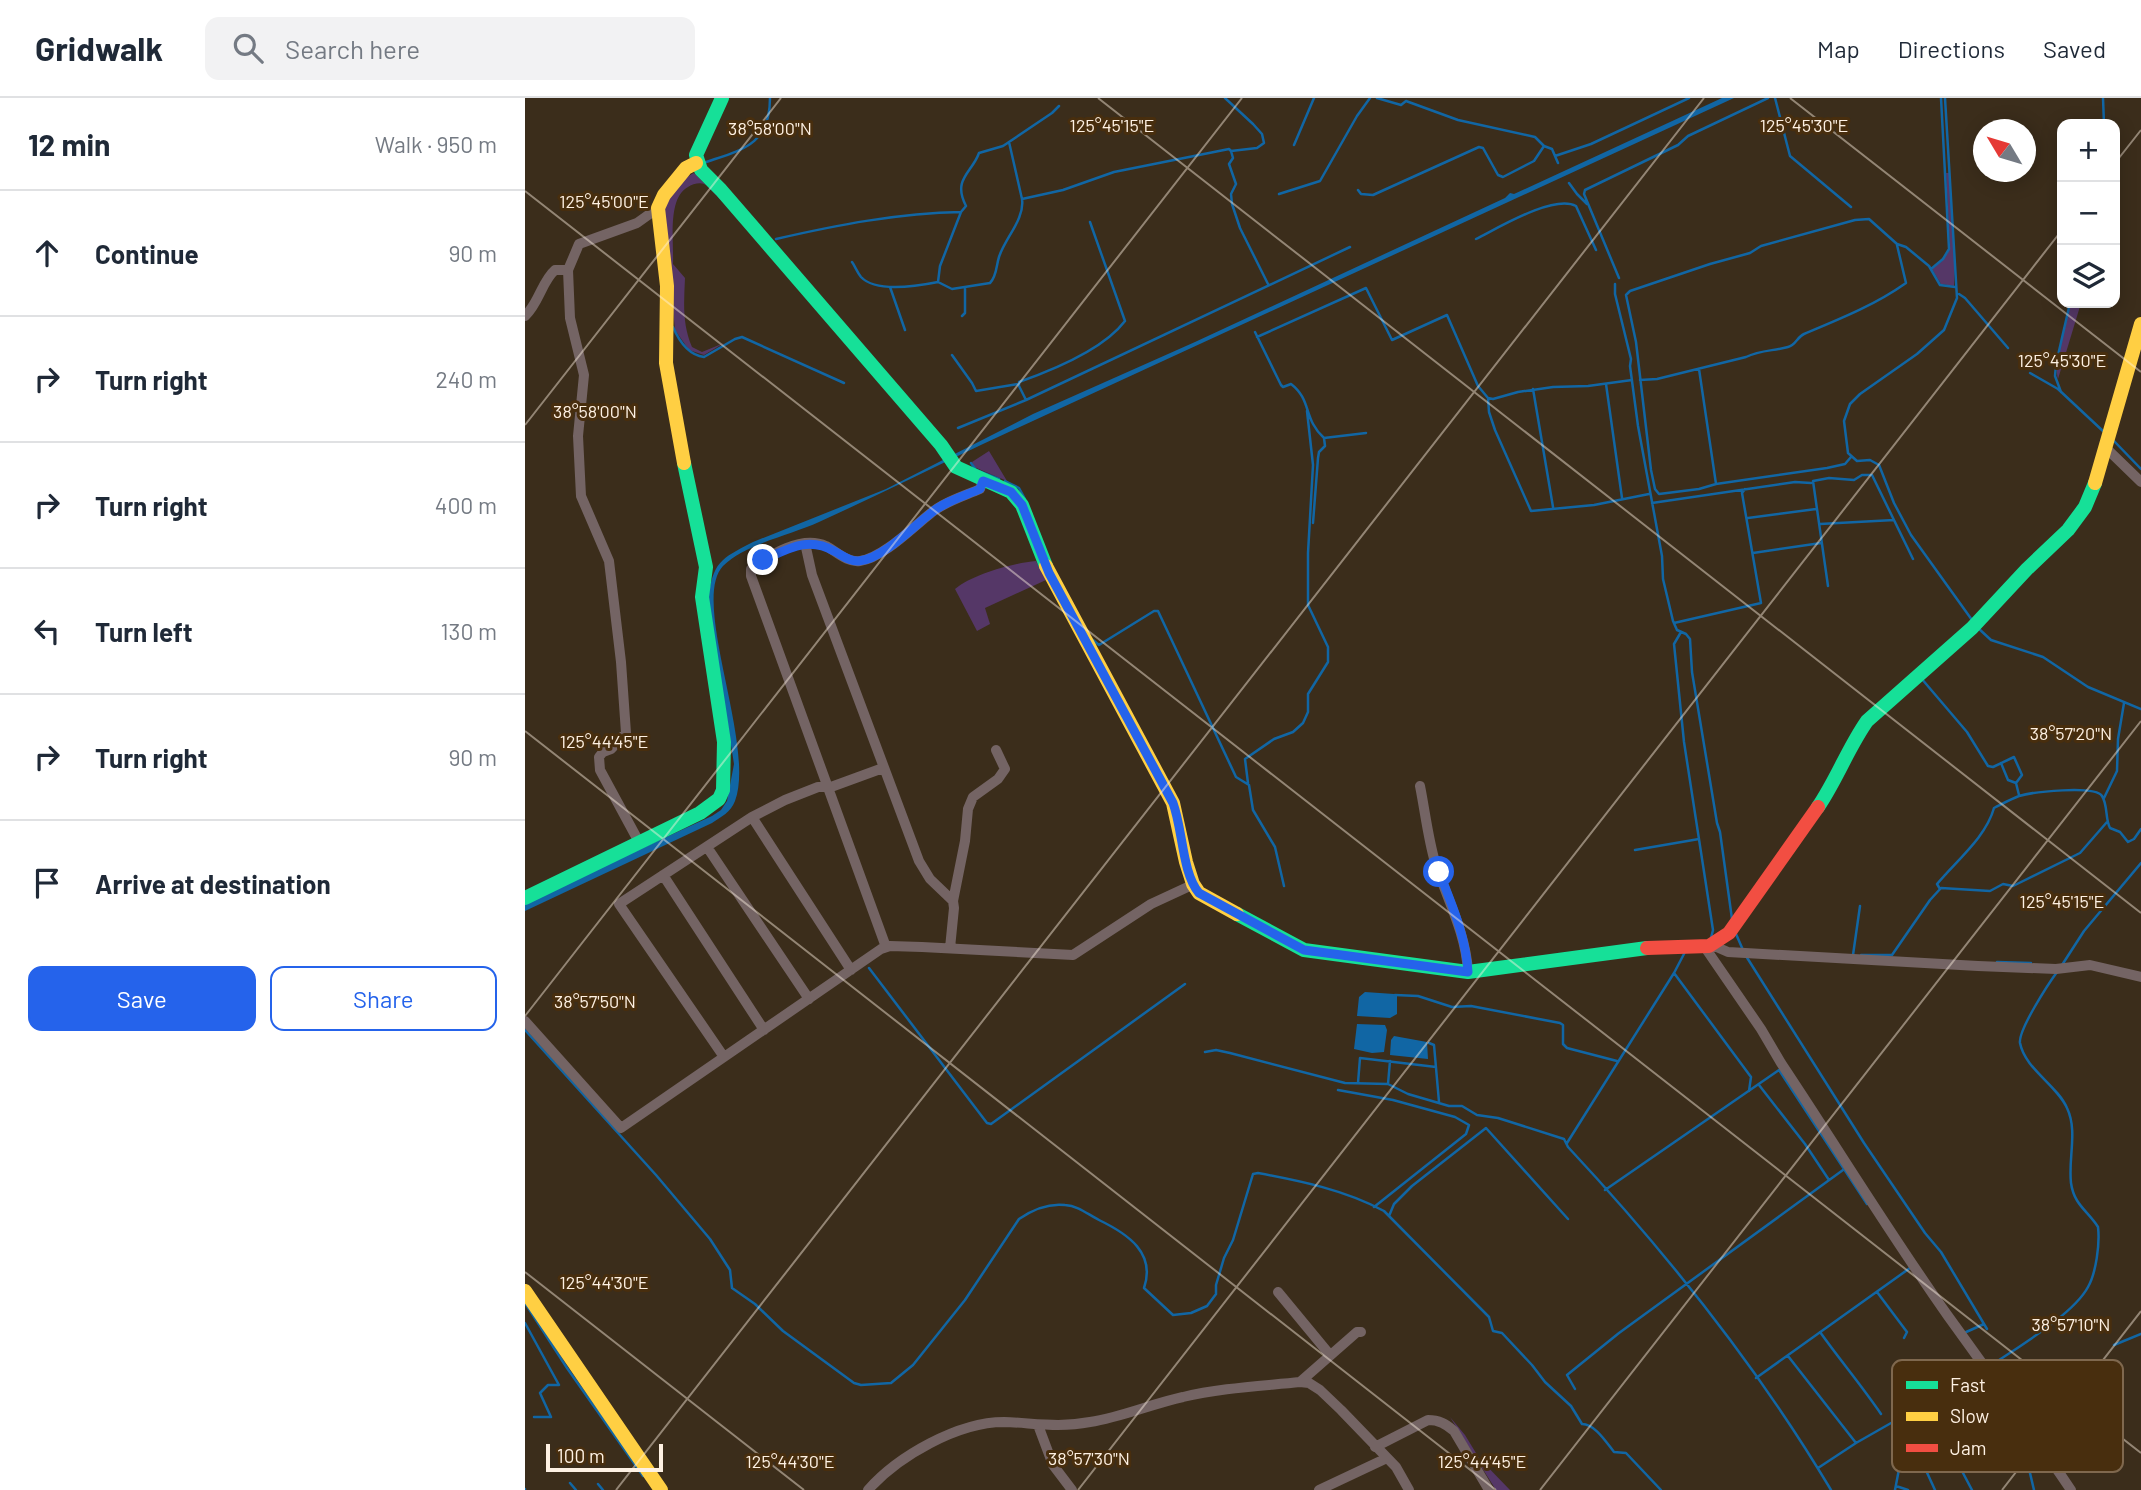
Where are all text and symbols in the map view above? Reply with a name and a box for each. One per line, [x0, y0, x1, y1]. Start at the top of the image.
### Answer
search box [205, 17, 695, 80]
text: Gridwalk [35, 28, 163, 68]
icon: search [229, 29, 267, 67]
text: Search here [285, 33, 420, 64]
text: Map [1817, 34, 1860, 63]
text: Directions [1898, 34, 2005, 63]
text: Saved [2043, 34, 2106, 63]
text: 125°45'15"E [1070, 114, 1154, 136]
text: 125°45'30"E [1760, 114, 1848, 136]
text: 38°58'00"N [728, 117, 812, 139]
north arrow [1973, 119, 2036, 182]
map controls [2057, 119, 2120, 308]
button: + [2057, 119, 2120, 182]
text: 12 min [28, 126, 111, 162]
text: Walk · 950 m [375, 130, 497, 158]
button: − [2057, 182, 2120, 245]
text: 125°45'00"E [559, 190, 649, 212]
icon: ahead [28, 234, 66, 272]
text: Continue [95, 238, 199, 269]
text: 90 m [448, 239, 497, 267]
button: layers [2057, 245, 2120, 308]
text: 125°45'30"E [2018, 349, 2106, 371]
icon: right [28, 360, 66, 398]
text: Turn right [95, 364, 208, 395]
text: 240 m [435, 365, 497, 393]
text: 38°58'00"N [553, 400, 637, 422]
icon: right [28, 486, 66, 524]
text: Turn right [95, 490, 208, 521]
text: 400 m [435, 491, 497, 519]
route end [747, 544, 778, 575]
icon: left [28, 612, 66, 650]
text: Turn left [95, 616, 193, 647]
text: 130 m [440, 617, 497, 645]
text: 38°57'20"N [2030, 722, 2112, 744]
text: 125°44'45"E [560, 730, 648, 752]
icon: right [28, 738, 66, 776]
text: Turn right [95, 742, 208, 773]
text: 90 m [448, 743, 497, 771]
route start [1423, 856, 1454, 887]
icon: arrive [28, 864, 66, 902]
text: Arrive at destination [95, 868, 331, 899]
text: 125°45'15"E [2020, 890, 2104, 912]
button: Save [28, 966, 256, 1031]
button: Share [270, 966, 497, 1031]
text: 38°57'50"N [554, 990, 636, 1012]
text: 125°44'30"E [559, 1271, 649, 1293]
text: 38°57'10"N [2031, 1313, 2111, 1335]
legend [1892, 1360, 2123, 1472]
text: Fast [1950, 1373, 1986, 1396]
text: Slow [1950, 1404, 1989, 1427]
text: Jam [1950, 1436, 1986, 1459]
scale bar [546, 1441, 663, 1473]
text: 100 m [557, 1444, 605, 1467]
text: 38°57'30"N [1048, 1447, 1130, 1469]
text: 125°44'30"E [745, 1450, 835, 1472]
text: 125°44'45"E [1438, 1450, 1526, 1472]

